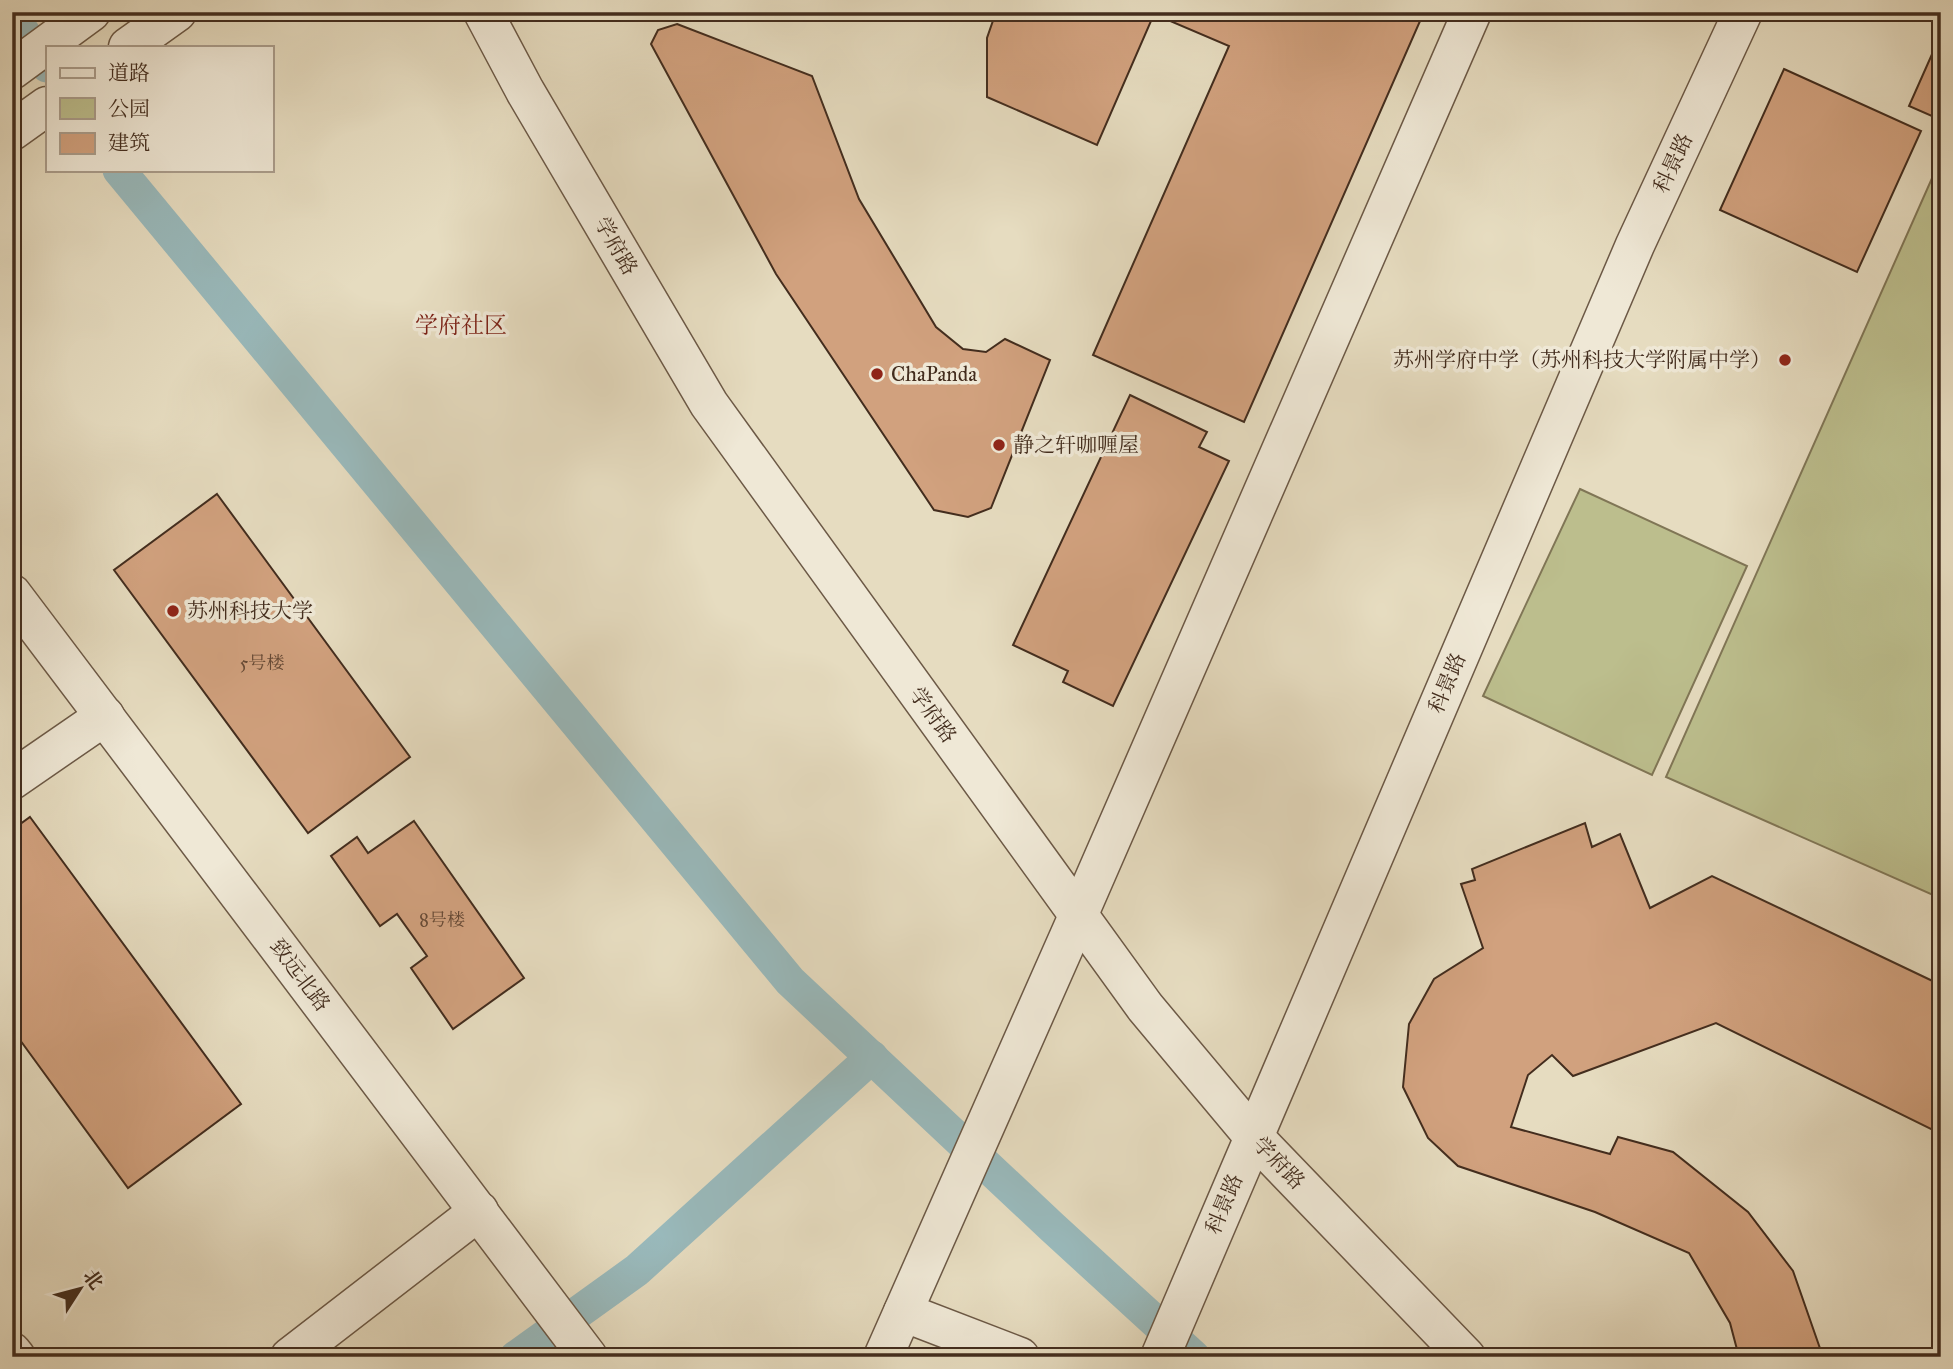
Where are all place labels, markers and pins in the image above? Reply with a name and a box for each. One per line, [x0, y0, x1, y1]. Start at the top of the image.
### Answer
place label: 苏州学府中学（苏州科技大学附属中学） [1393, 347, 1771, 373]
marker: 苏州学府中学（苏州科技大学附属中学） [1777, 352, 1793, 368]
place label: ChaPanda [891, 361, 977, 387]
marker: ChaPanda [869, 366, 885, 382]
place label: 静之轩咖喱屋 [1013, 432, 1139, 458]
marker: 静之轩咖喱屋 [991, 437, 1007, 453]
place label: 苏州科技大学 [187, 598, 313, 624]
marker: 苏州科技大学 [165, 603, 181, 619]

